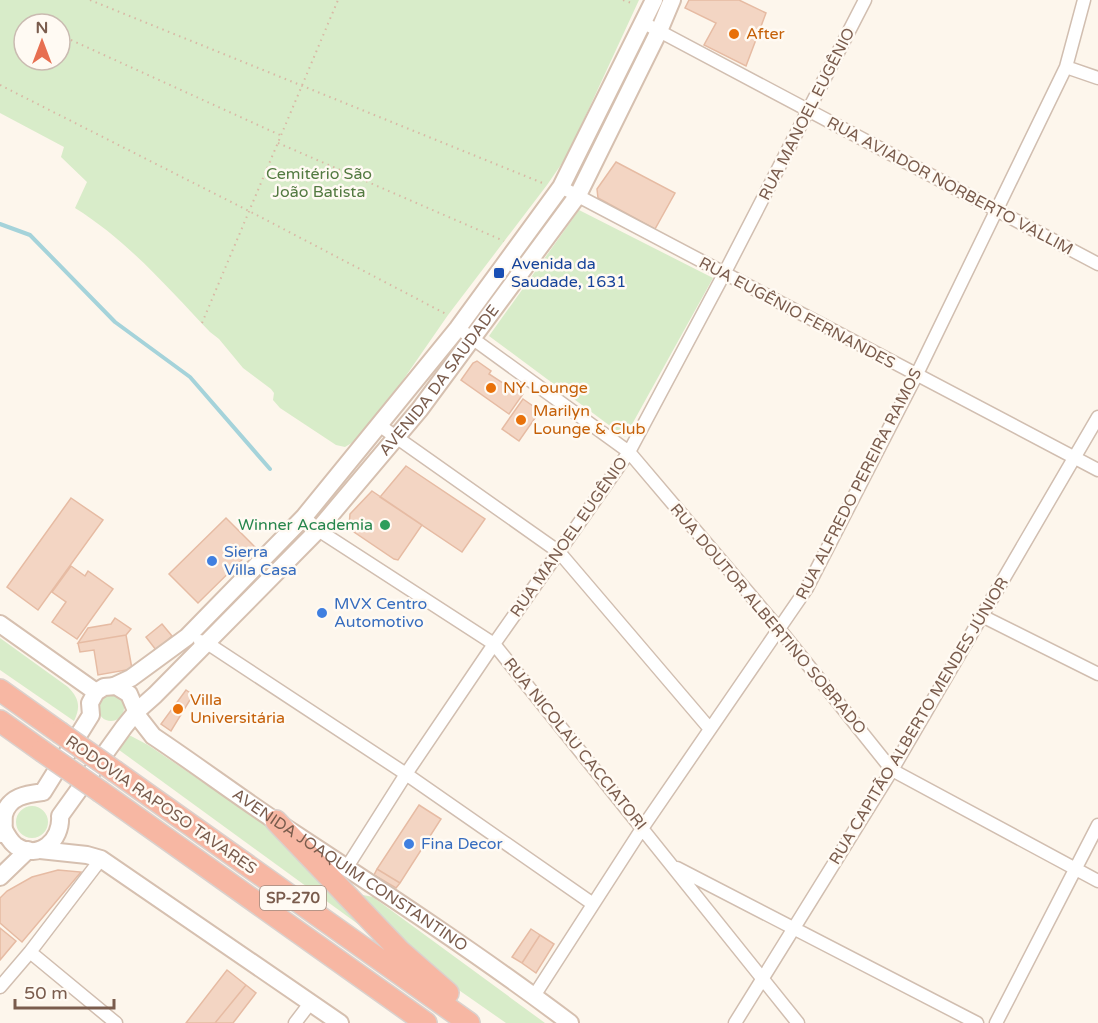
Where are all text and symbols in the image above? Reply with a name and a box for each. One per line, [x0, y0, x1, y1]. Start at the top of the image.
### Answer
north arrow [12, 12, 72, 72]
text: N [36, 18, 48, 38]
place label: After [746, 24, 786, 44]
street label: RUA MANOEL EUGÊNIO [755, 24, 859, 204]
marker: After [727, 27, 741, 41]
street label: RUA AVIADOR NORBERTO VALLIM [823, 112, 1077, 260]
park label: Cemitério São João Batista [266, 164, 372, 202]
street label: RUA EUGÊNIO FERNANDES [695, 253, 899, 373]
place label: Avenida da Saudade, 1631 [511, 254, 626, 292]
marker: Avenida da Saudade, 1631 [492, 266, 506, 280]
street label: AVENIDA DA SAUDADE [375, 301, 504, 460]
street label: RUA ALFREDO PEREIRA RAMOS [792, 365, 926, 603]
place label: NY Lounge [503, 378, 588, 398]
marker: NY Lounge [484, 381, 498, 395]
place label: Marilyn Lounge & Club [533, 401, 646, 439]
marker: Marilyn Lounge & Club [514, 413, 528, 427]
street label: RUA MANOEL EUGÊNIO [506, 453, 632, 621]
street label: RUA DOUTOR ALBERTINO SOBRADO [666, 500, 870, 738]
place label: Winner Academia [238, 515, 373, 535]
marker: Winner Academia [378, 518, 392, 532]
place label: Sierra Villa Casa [224, 542, 297, 580]
marker: Sierra Villa Casa [205, 554, 219, 568]
street label: RUA CAPITÃO ALBERTO MENDES JÚNIOR [825, 574, 1013, 868]
place label: MVX Centro Automotivo [334, 594, 427, 632]
marker: MVX Centro Automotivo [315, 606, 329, 620]
street label: RUA NICOLAU CACCIATORI [499, 654, 651, 834]
place label: Villa Universitária [190, 690, 285, 728]
marker: Villa Universitária [171, 702, 185, 716]
street label: RODOVIA RAPOSO TAVARES [62, 731, 261, 879]
street label: AVENIDA JOAQUIM CONSTANTINO [228, 784, 471, 956]
place label: Fina Decor [421, 834, 503, 854]
marker: Fina Decor [402, 837, 416, 851]
road number: SP-270 [260, 886, 326, 910]
scale bar [15, 972, 114, 1010]
text: 50 m [24, 982, 68, 1004]

